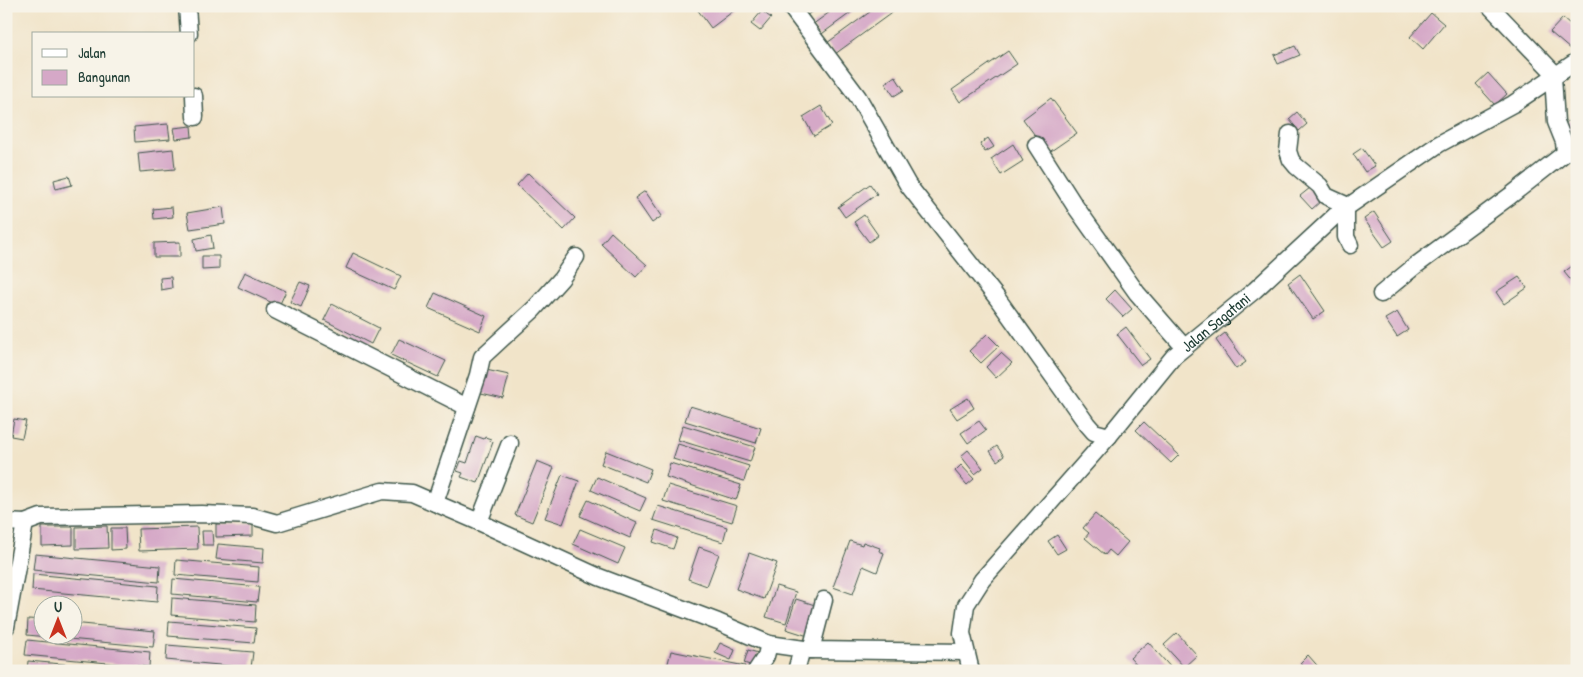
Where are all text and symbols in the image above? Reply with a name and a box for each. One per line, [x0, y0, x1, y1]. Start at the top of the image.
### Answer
legend [32, 32, 195, 98]
text: Jalan [78, 42, 106, 63]
text: Bangunan [78, 66, 131, 87]
street label: Jalan Sagatani [1177, 287, 1255, 357]
north arrow [32, 594, 82, 644]
text: U [54, 597, 62, 616]

